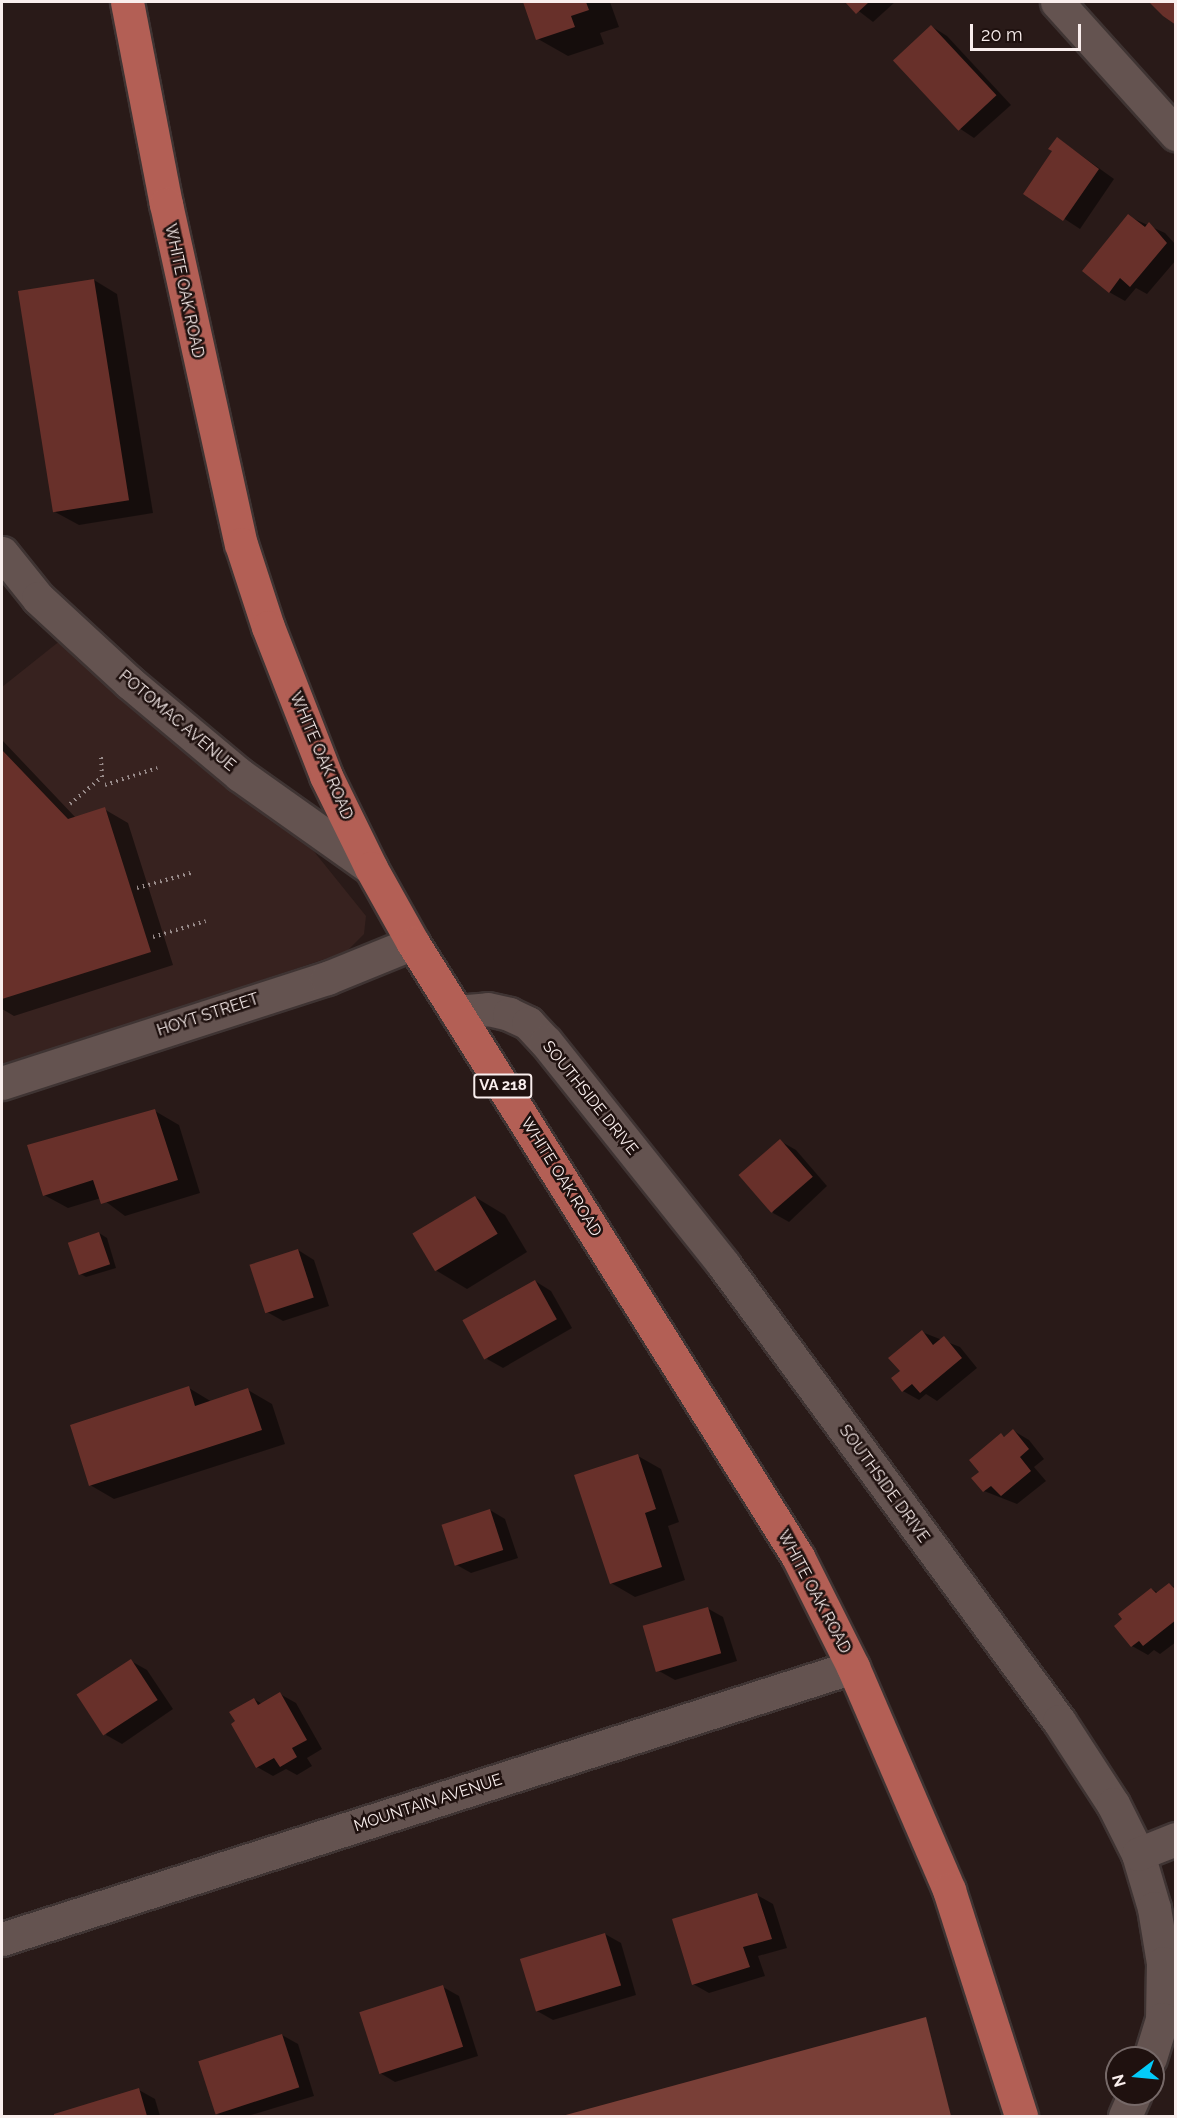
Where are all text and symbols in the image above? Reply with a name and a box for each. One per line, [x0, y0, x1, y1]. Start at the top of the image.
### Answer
scale bar [973, 12, 1084, 50]
text: 20 m [981, 24, 1023, 45]
street label: WHITE OAK ROAD [160, 222, 208, 360]
street label: POTOMAC AVENUE [114, 666, 240, 776]
street label: WHITE OAK ROAD [285, 689, 357, 823]
street label: HOYT STREET [154, 989, 262, 1041]
street label: SOUTHSIDE DRIVE [538, 1037, 642, 1159]
road number: VA 218 [473, 1074, 533, 1098]
street label: WHITE OAK ROAD [517, 1114, 605, 1240]
street label: SOUTHSIDE DRIVE [835, 1421, 933, 1547]
street label: WHITE OAK ROAD [773, 1527, 855, 1657]
street label: MOUNTAIN AVENUE [351, 1770, 505, 1836]
north arrow [1105, 2046, 1165, 2106]
text: N [1108, 2072, 1130, 2089]

